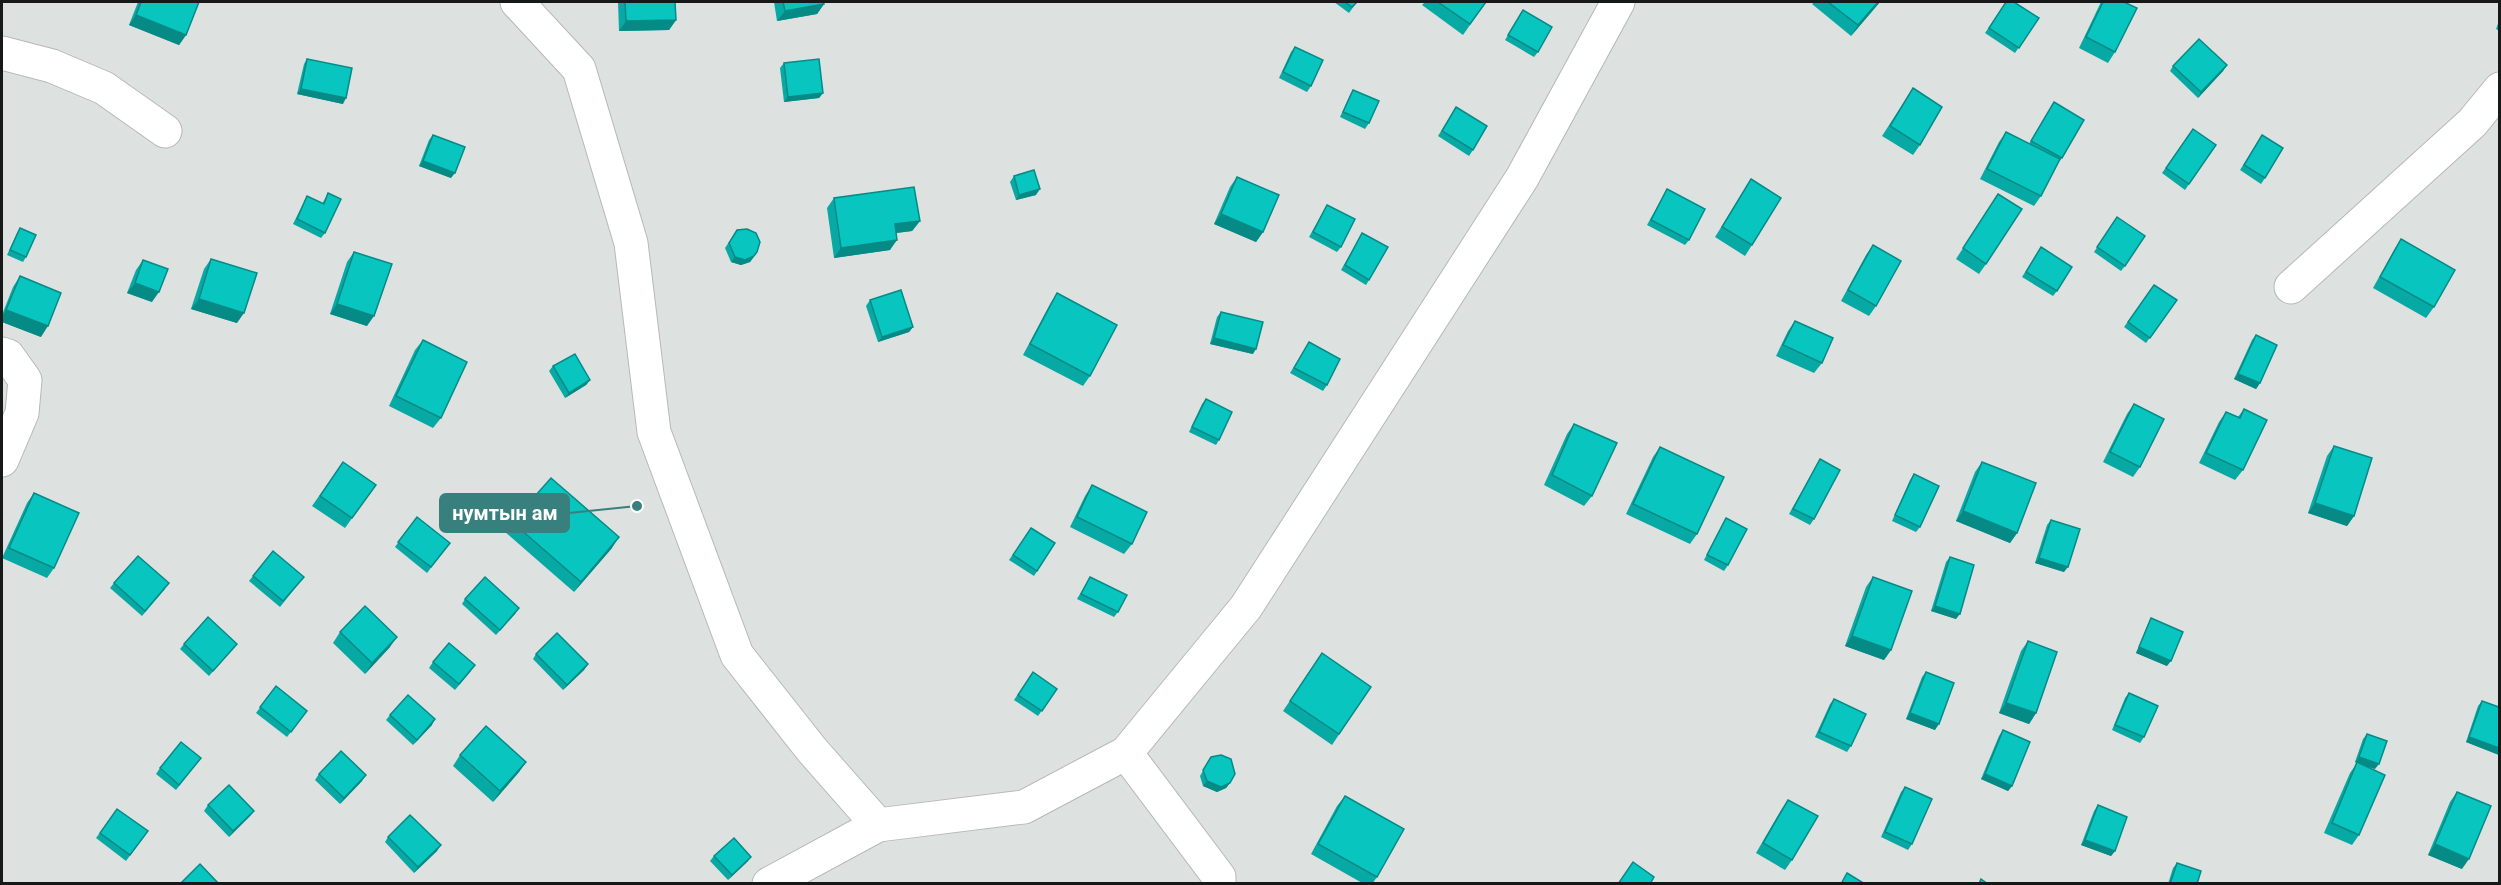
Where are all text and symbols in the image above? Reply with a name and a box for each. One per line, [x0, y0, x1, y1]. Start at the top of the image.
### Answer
callout: нумтын ам [440, 494, 569, 532]
text: нумтын ам [452, 501, 558, 525]

